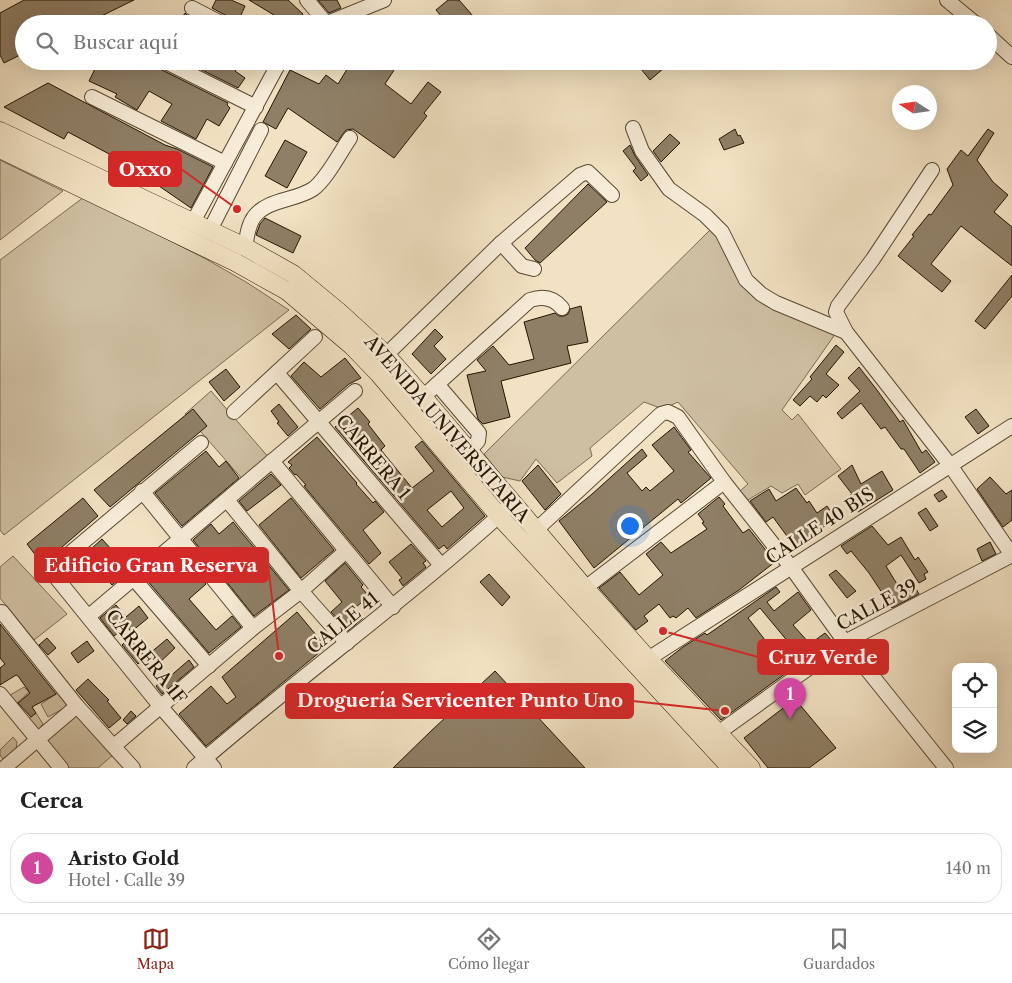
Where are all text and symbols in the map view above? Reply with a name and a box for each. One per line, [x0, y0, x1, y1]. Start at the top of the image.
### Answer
search box [15, 15, 997, 70]
icon: search [33, 29, 61, 57]
text: Buscar aquí [73, 31, 178, 54]
north arrow [892, 85, 937, 130]
callout: Oxxo [109, 152, 181, 186]
text: Oxxo [119, 158, 171, 181]
street label: AVENIDA UNIVERSITARIA [359, 330, 535, 528]
street label: CARRERA 1 [331, 410, 415, 504]
street label: CALLE 40 BIS [762, 483, 878, 569]
your location [617, 513, 643, 539]
callout: Edificio Gran Reserva [35, 548, 268, 582]
text: Edificio Gran Reserva [45, 554, 258, 577]
street label: CALLE 39 [833, 575, 921, 635]
street label: CALLE 41 [303, 587, 384, 659]
street label: CARRERA 1F [101, 605, 191, 709]
callout: Cruz Verde [758, 640, 888, 674]
text: Cruz Verde [768, 646, 878, 669]
map controls [952, 663, 997, 753]
button: locate [952, 663, 997, 708]
pin: 1 [774, 678, 806, 719]
callout: Droguería Servicenter Punto Uno [286, 684, 633, 718]
text: Droguería Servicenter Punto Uno [297, 689, 623, 712]
button: layers [952, 708, 997, 753]
text: Cerca [20, 788, 83, 813]
text: Aristo Gold [68, 847, 179, 870]
text: 1 [33, 858, 41, 878]
text: 140 m [946, 858, 991, 878]
text: Hotel · Calle 39 [68, 870, 185, 890]
tab: Mapa [137, 925, 174, 973]
tab: Cómo llegar [448, 925, 529, 973]
tab: Guardados [803, 925, 875, 973]

